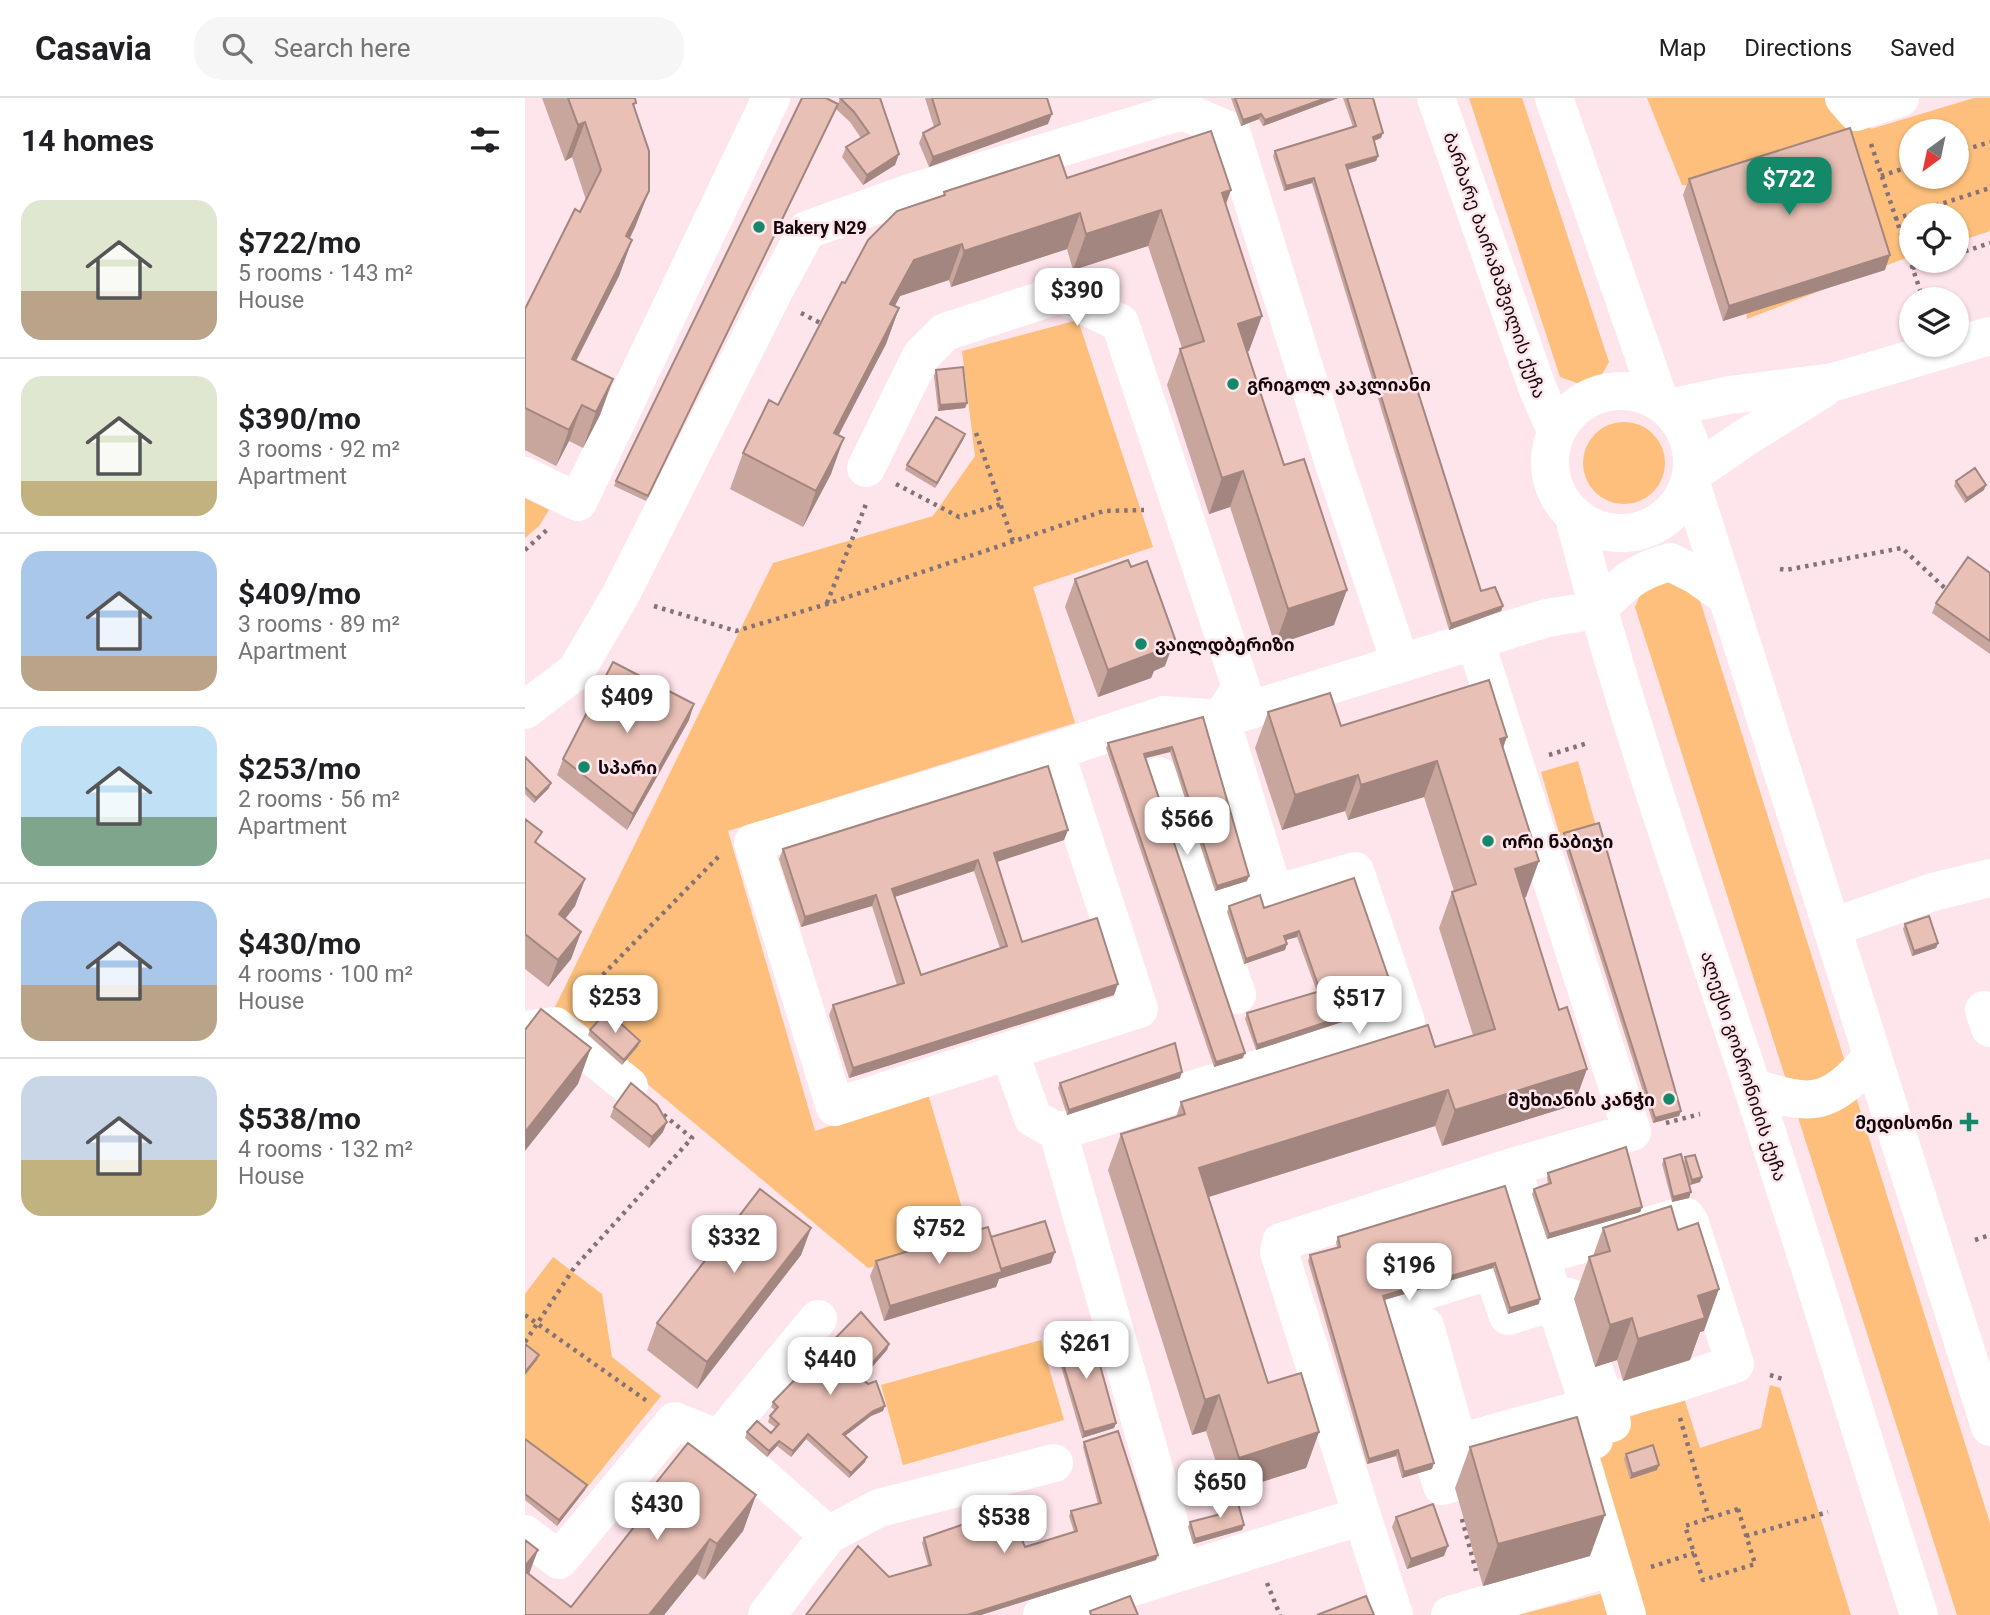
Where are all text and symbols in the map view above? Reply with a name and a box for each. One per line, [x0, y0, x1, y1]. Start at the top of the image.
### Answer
search box [194, 17, 684, 80]
text: Casavia [35, 29, 152, 68]
icon: search [218, 29, 256, 67]
text: Search here [274, 33, 411, 63]
text: Map [1659, 34, 1706, 62]
text: Directions [1744, 34, 1852, 62]
text: Saved [1890, 34, 1955, 62]
north arrow [1899, 119, 1969, 189]
map controls [1899, 119, 1969, 357]
icon: filters [466, 121, 504, 159]
text: 14 homes [21, 123, 154, 158]
street label: ბარბარე ბაირამაშვილის ქუჩა [1439, 129, 1551, 401]
pin: $722 [1748, 158, 1830, 217]
text: $722 [1763, 166, 1815, 193]
button: locate [1899, 203, 1969, 273]
place label: Bakery N29 [773, 217, 867, 238]
marker: Bakery N29 [751, 219, 767, 235]
text: $722/mo [238, 225, 361, 260]
icon: home [77, 228, 161, 312]
text: 5 rooms · 143 m² [238, 260, 413, 287]
pin: $390 [1036, 268, 1118, 328]
text: $390 [1051, 277, 1103, 304]
text: House [238, 287, 304, 314]
button: layers [1899, 287, 1969, 357]
place label: გრიგოლ კაკლიანი [1247, 374, 1431, 396]
marker: გრიგოლ კაკლიანი [1225, 376, 1241, 392]
text: $390/mo [238, 401, 361, 436]
icon: home [77, 404, 161, 488]
text: 3 rooms · 92 m² [238, 436, 400, 463]
text: Apartment [238, 463, 347, 490]
text: $409/mo [238, 576, 361, 611]
icon: home [77, 579, 161, 663]
text: 3 rooms · 89 m² [238, 611, 400, 638]
place label: ვაილდბერიზი [1155, 634, 1295, 656]
marker: ვაილდბერიზი [1133, 636, 1149, 652]
text: Apartment [238, 638, 347, 665]
pin: $409 [586, 676, 668, 735]
text: $409 [601, 684, 653, 711]
text: $253/mo [238, 751, 361, 786]
icon: home [77, 754, 161, 838]
place label: სპარი [598, 757, 657, 778]
marker: სპარი [576, 759, 592, 775]
text: 2 rooms · 56 m² [238, 786, 400, 813]
pin: $566 [1146, 798, 1228, 857]
text: $566 [1161, 806, 1213, 833]
text: Apartment [238, 813, 347, 840]
place label: ორი ნაბიჯი [1502, 831, 1614, 852]
marker: ორი ნაბიჯი [1480, 833, 1496, 849]
text: $430/mo [238, 926, 361, 961]
icon: home [77, 929, 161, 1013]
street label: ალექსი გობრონიძის ქუჩა [1696, 948, 1791, 1184]
text: 4 rooms · 100 m² [238, 961, 413, 988]
pin: $253 [574, 976, 656, 1035]
pin: $517 [1318, 976, 1400, 1036]
text: $253 [589, 984, 641, 1011]
text: $517 [1333, 985, 1385, 1012]
text: House [238, 988, 304, 1015]
place label: მუხიანის კანჭი [1508, 1089, 1655, 1110]
marker: მუხიანის კანჭი [1661, 1091, 1677, 1107]
text: $538/mo [238, 1101, 361, 1136]
icon: home [77, 1104, 161, 1188]
place label: მედისონი [1855, 1112, 1953, 1134]
marker: მედისონი [1959, 1112, 1979, 1132]
text: 4 rooms · 132 m² [238, 1136, 413, 1163]
text: House [238, 1163, 304, 1190]
pin: $752 [898, 1206, 980, 1266]
text: $752 [913, 1215, 965, 1242]
pin: $332 [693, 1216, 775, 1275]
text: $332 [708, 1224, 760, 1251]
pin: $196 [1368, 1244, 1450, 1303]
text: $196 [1383, 1252, 1435, 1279]
pin: $261 [1045, 1322, 1127, 1381]
text: $261 [1060, 1330, 1112, 1357]
pin: $440 [789, 1338, 871, 1397]
text: $440 [804, 1346, 856, 1373]
pin: $650 [1179, 1460, 1261, 1520]
text: $650 [1194, 1469, 1246, 1496]
pin: $430 [616, 1482, 698, 1542]
text: $430 [631, 1491, 683, 1518]
pin: $538 [963, 1496, 1045, 1555]
text: $538 [978, 1504, 1030, 1531]

